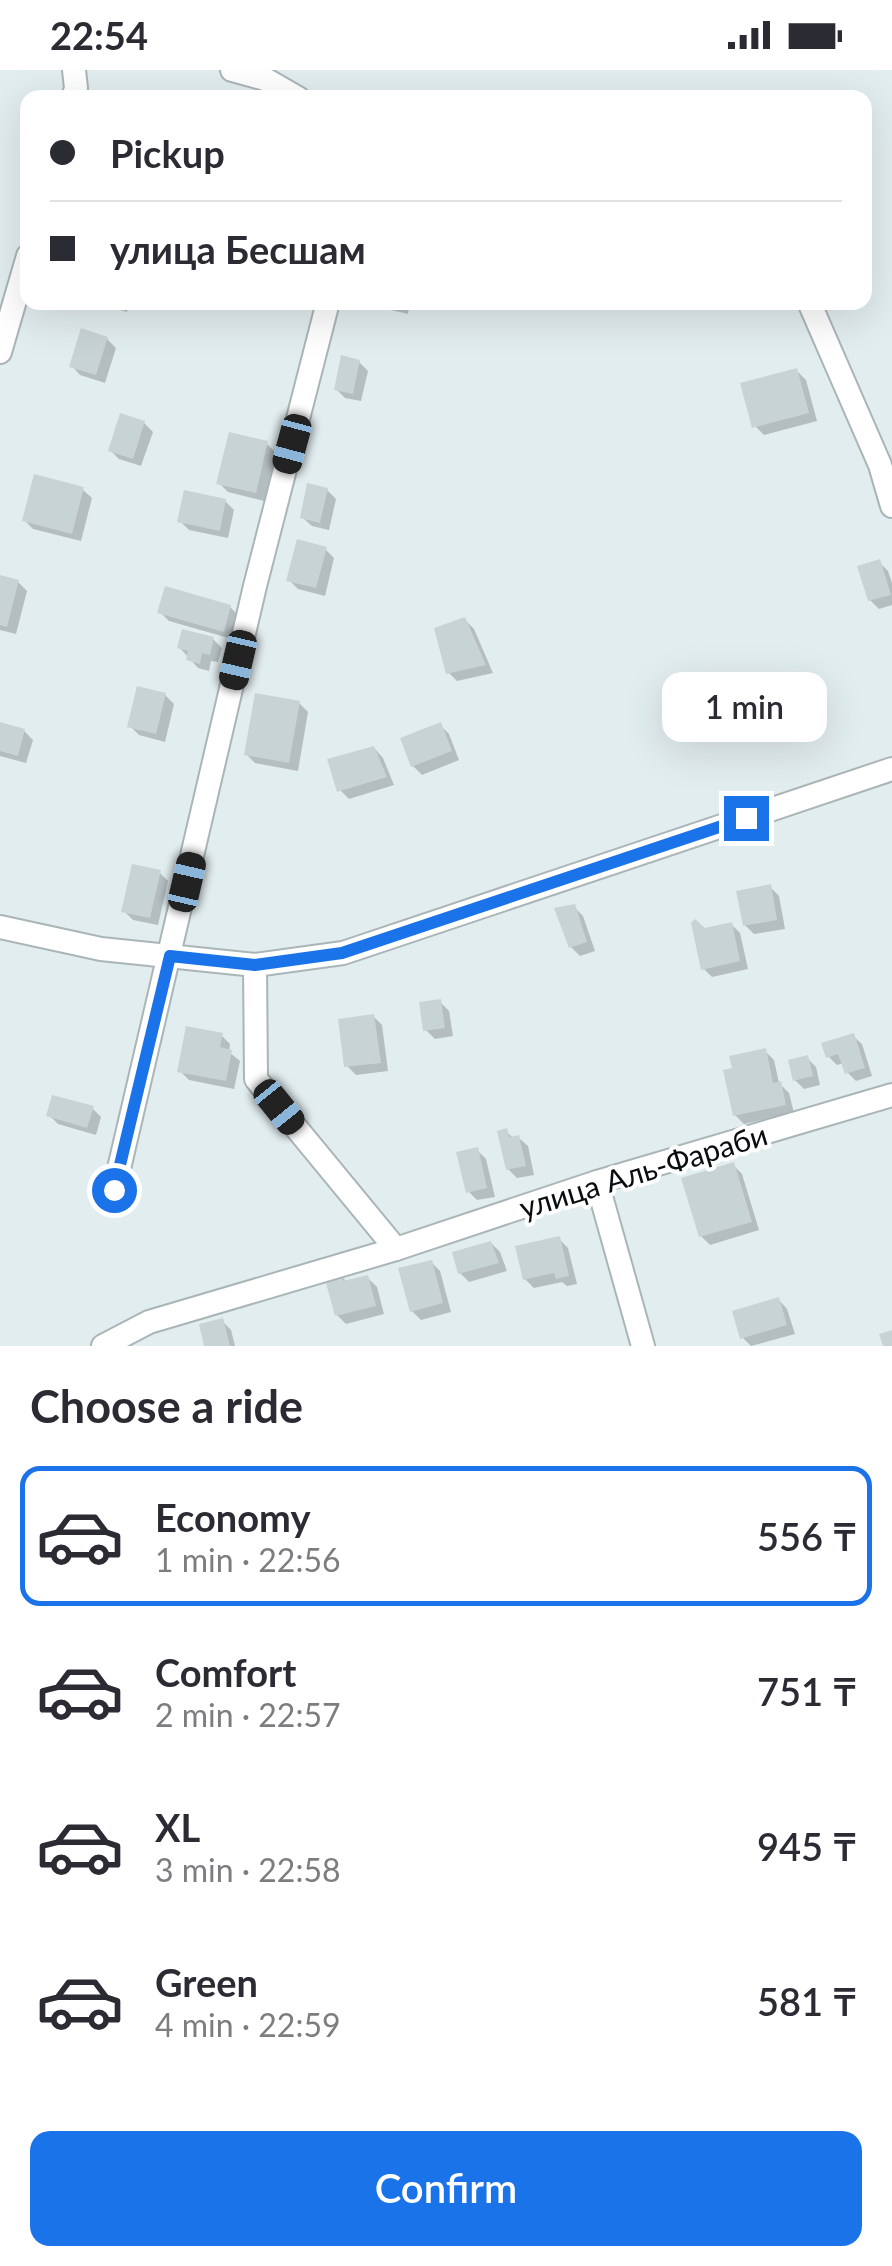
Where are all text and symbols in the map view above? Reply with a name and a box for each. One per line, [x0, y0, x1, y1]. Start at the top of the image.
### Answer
text: 22:54 [50, 12, 148, 58]
text: Pickup [110, 130, 225, 176]
text: улица Бесшам [110, 226, 366, 272]
car [270, 411, 314, 477]
car [217, 627, 259, 693]
callout: 1 min [664, 673, 828, 743]
text: 1 min [705, 687, 784, 726]
route end [724, 796, 769, 841]
car [166, 849, 208, 915]
car [248, 1074, 310, 1140]
street label: улица Аль-Фараби [515, 1115, 771, 1225]
route start [92, 1168, 137, 1213]
text: Choose a ride [30, 1379, 303, 1433]
icon: car [35, 1491, 125, 1581]
text: Economy [155, 1494, 310, 1540]
text: 556 ₸ [757, 1513, 857, 1559]
text: 1 min · 22:56 [155, 1540, 341, 1579]
icon: car [35, 1646, 125, 1736]
text: Comfort [155, 1649, 296, 1695]
text: 751 ₸ [757, 1668, 857, 1714]
text: 2 min · 22:57 [155, 1695, 341, 1734]
icon: car [35, 1801, 125, 1891]
text: XL [155, 1804, 200, 1850]
text: 945 ₸ [757, 1823, 857, 1869]
text: 3 min · 22:58 [155, 1850, 341, 1889]
icon: car [35, 1956, 125, 2046]
text: Green [155, 1959, 258, 2005]
text: 581 ₸ [757, 1978, 857, 2024]
text: 4 min · 22:59 [155, 2005, 341, 2044]
button: Confirm [30, 2131, 862, 2246]

